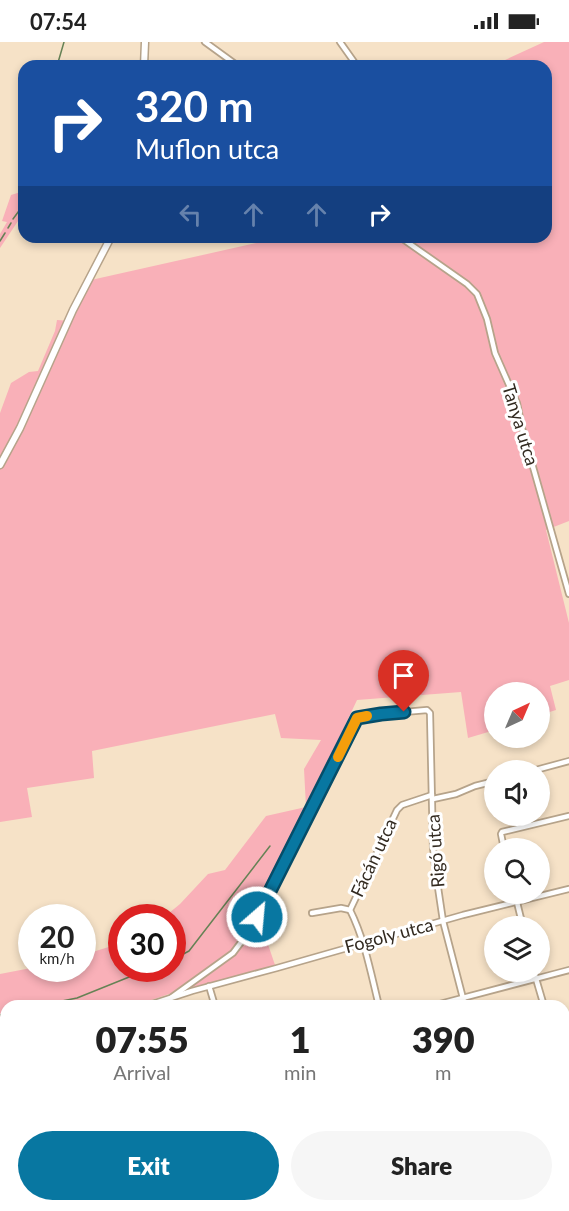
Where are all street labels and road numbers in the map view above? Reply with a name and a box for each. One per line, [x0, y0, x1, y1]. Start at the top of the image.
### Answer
street label: Tanya utca [498, 381, 544, 468]
street label: Rigó utca [421, 814, 449, 888]
street label: Fácán utca [345, 815, 401, 900]
street label: Fogoly utca [342, 913, 435, 957]

